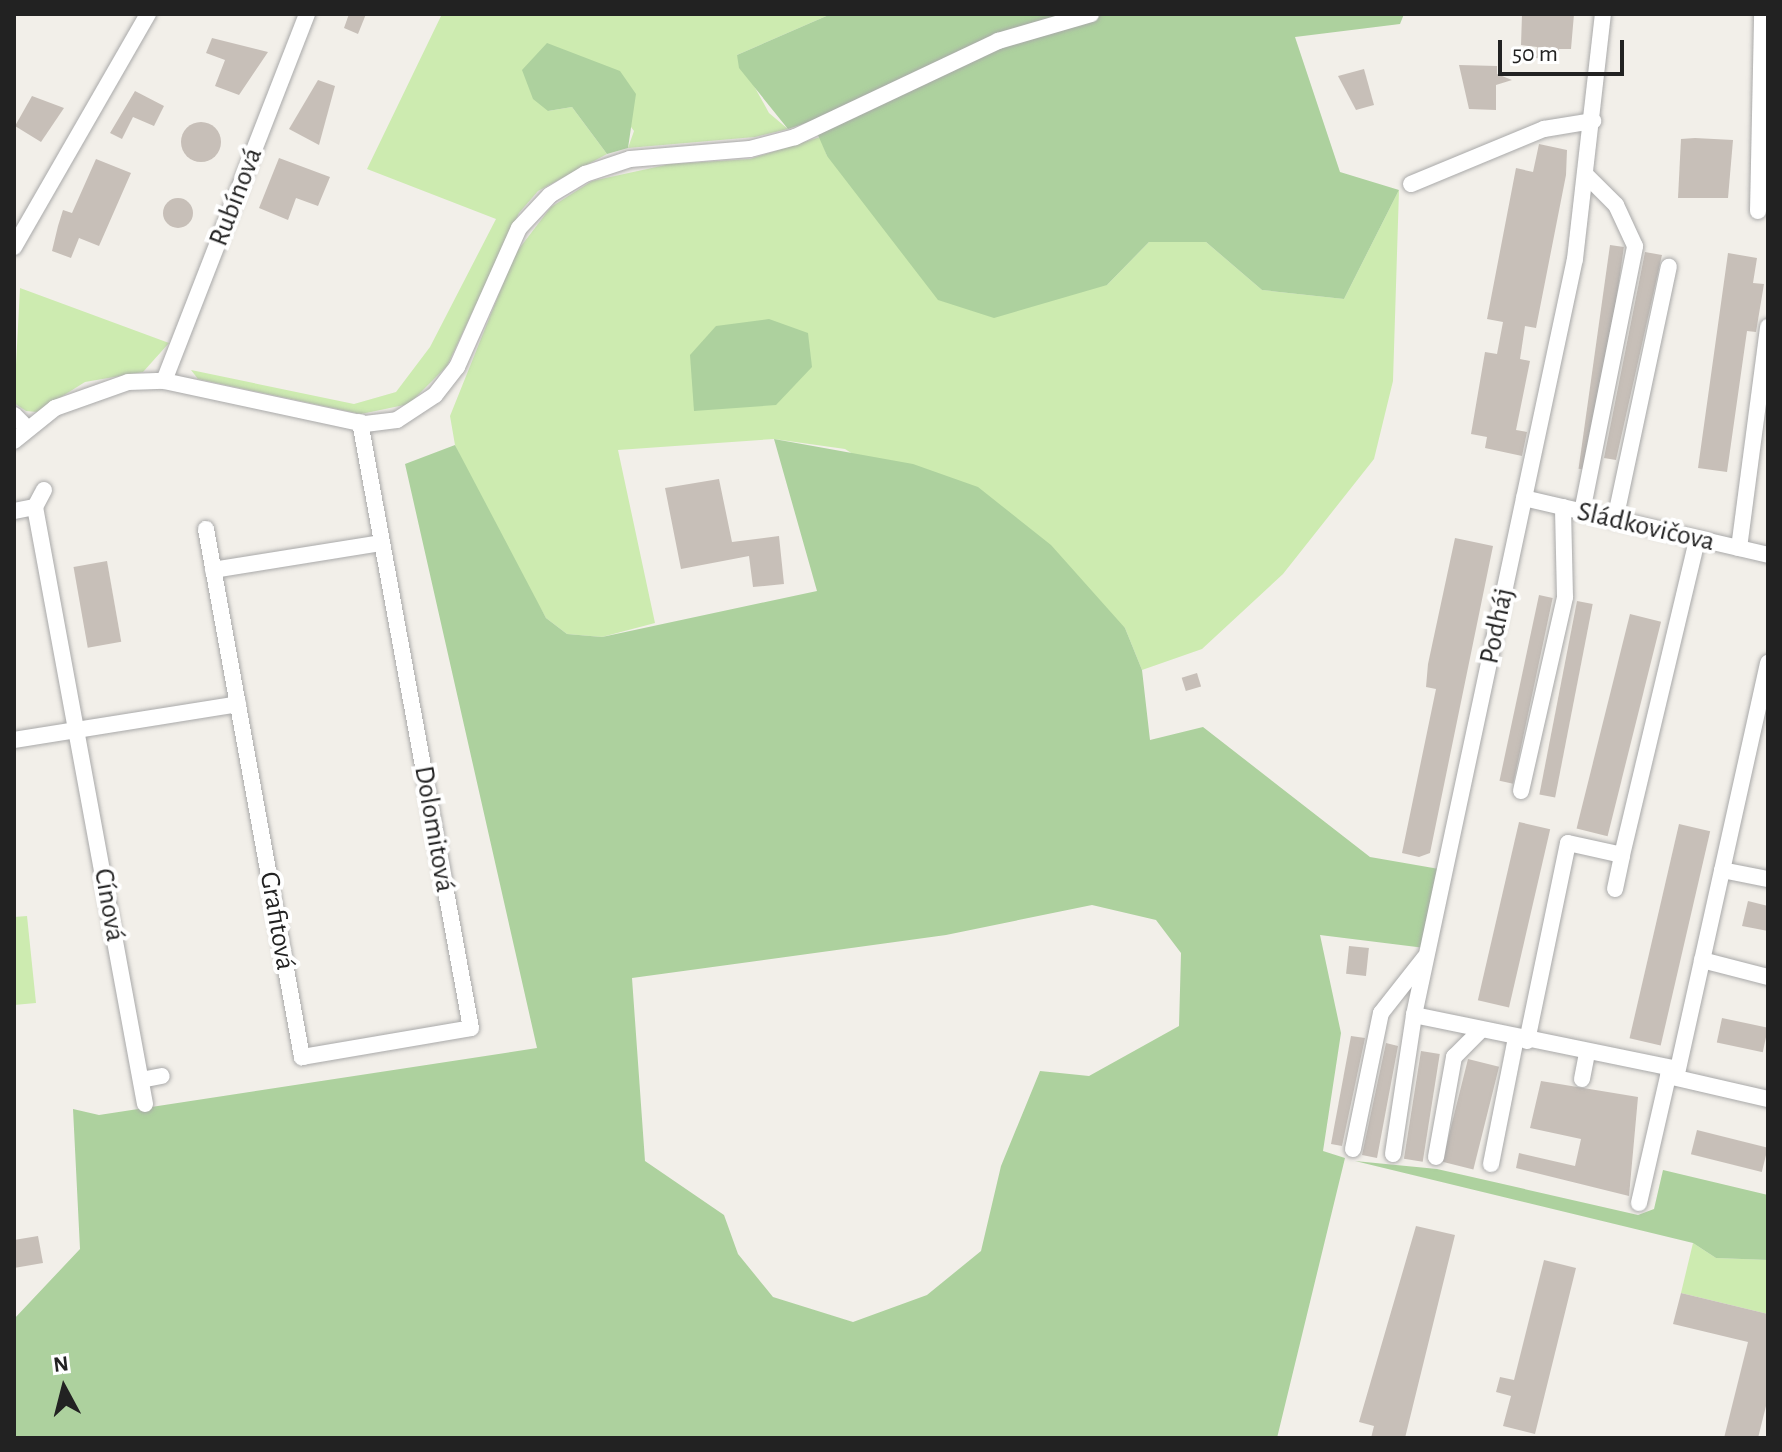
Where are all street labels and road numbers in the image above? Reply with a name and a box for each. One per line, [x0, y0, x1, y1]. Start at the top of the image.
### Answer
street label: Rubínová [202, 143, 270, 251]
street label: Sládkovičova [1574, 495, 1718, 559]
street label: Podháj [1473, 585, 1521, 667]
street label: Dolomitová [406, 763, 462, 895]
street label: Cínová [86, 866, 132, 944]
street label: Grafitová [252, 869, 302, 973]

